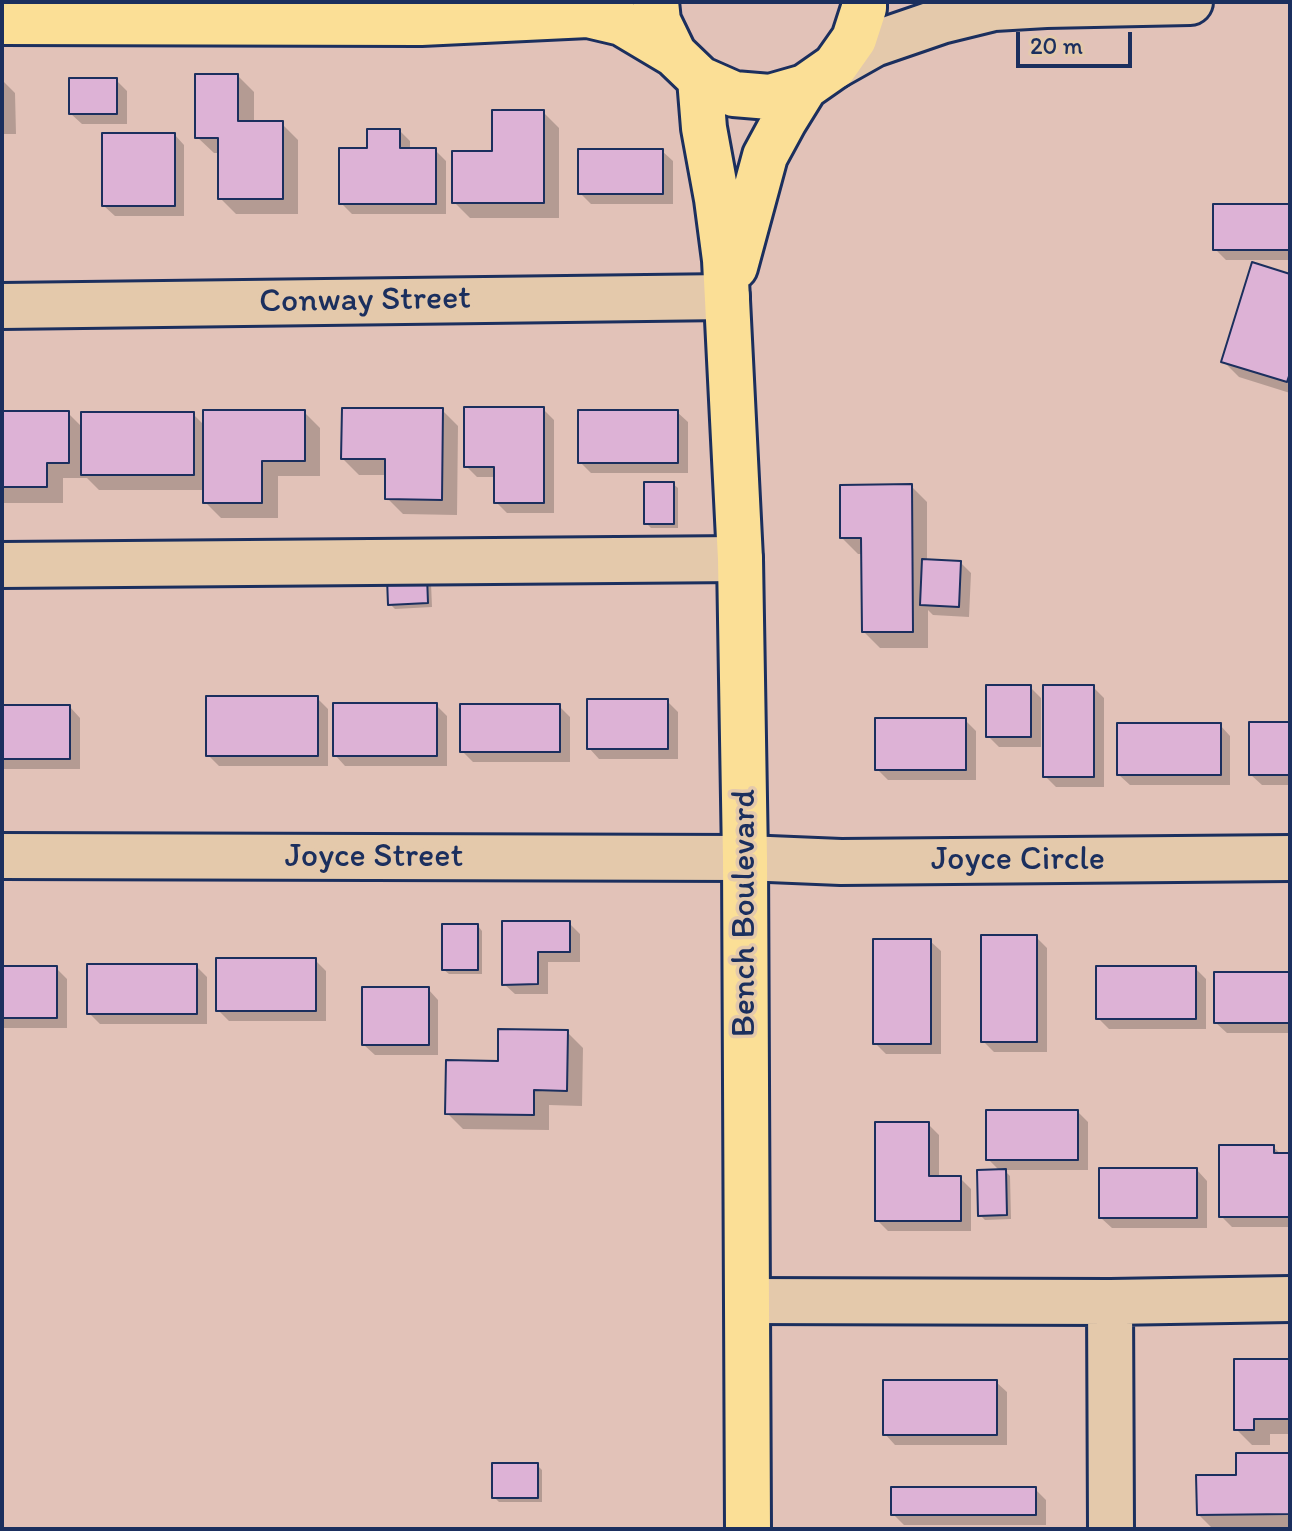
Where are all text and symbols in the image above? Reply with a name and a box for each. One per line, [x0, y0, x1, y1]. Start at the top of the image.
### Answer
scale bar [1020, 16, 1136, 66]
text: 20 m [1030, 31, 1083, 60]
street label: Conway Street [259, 279, 471, 323]
street label: Bench Boulevard [725, 789, 765, 1037]
street label: Joyce Street [285, 837, 463, 877]
street label: Joyce Circle [931, 840, 1105, 880]

